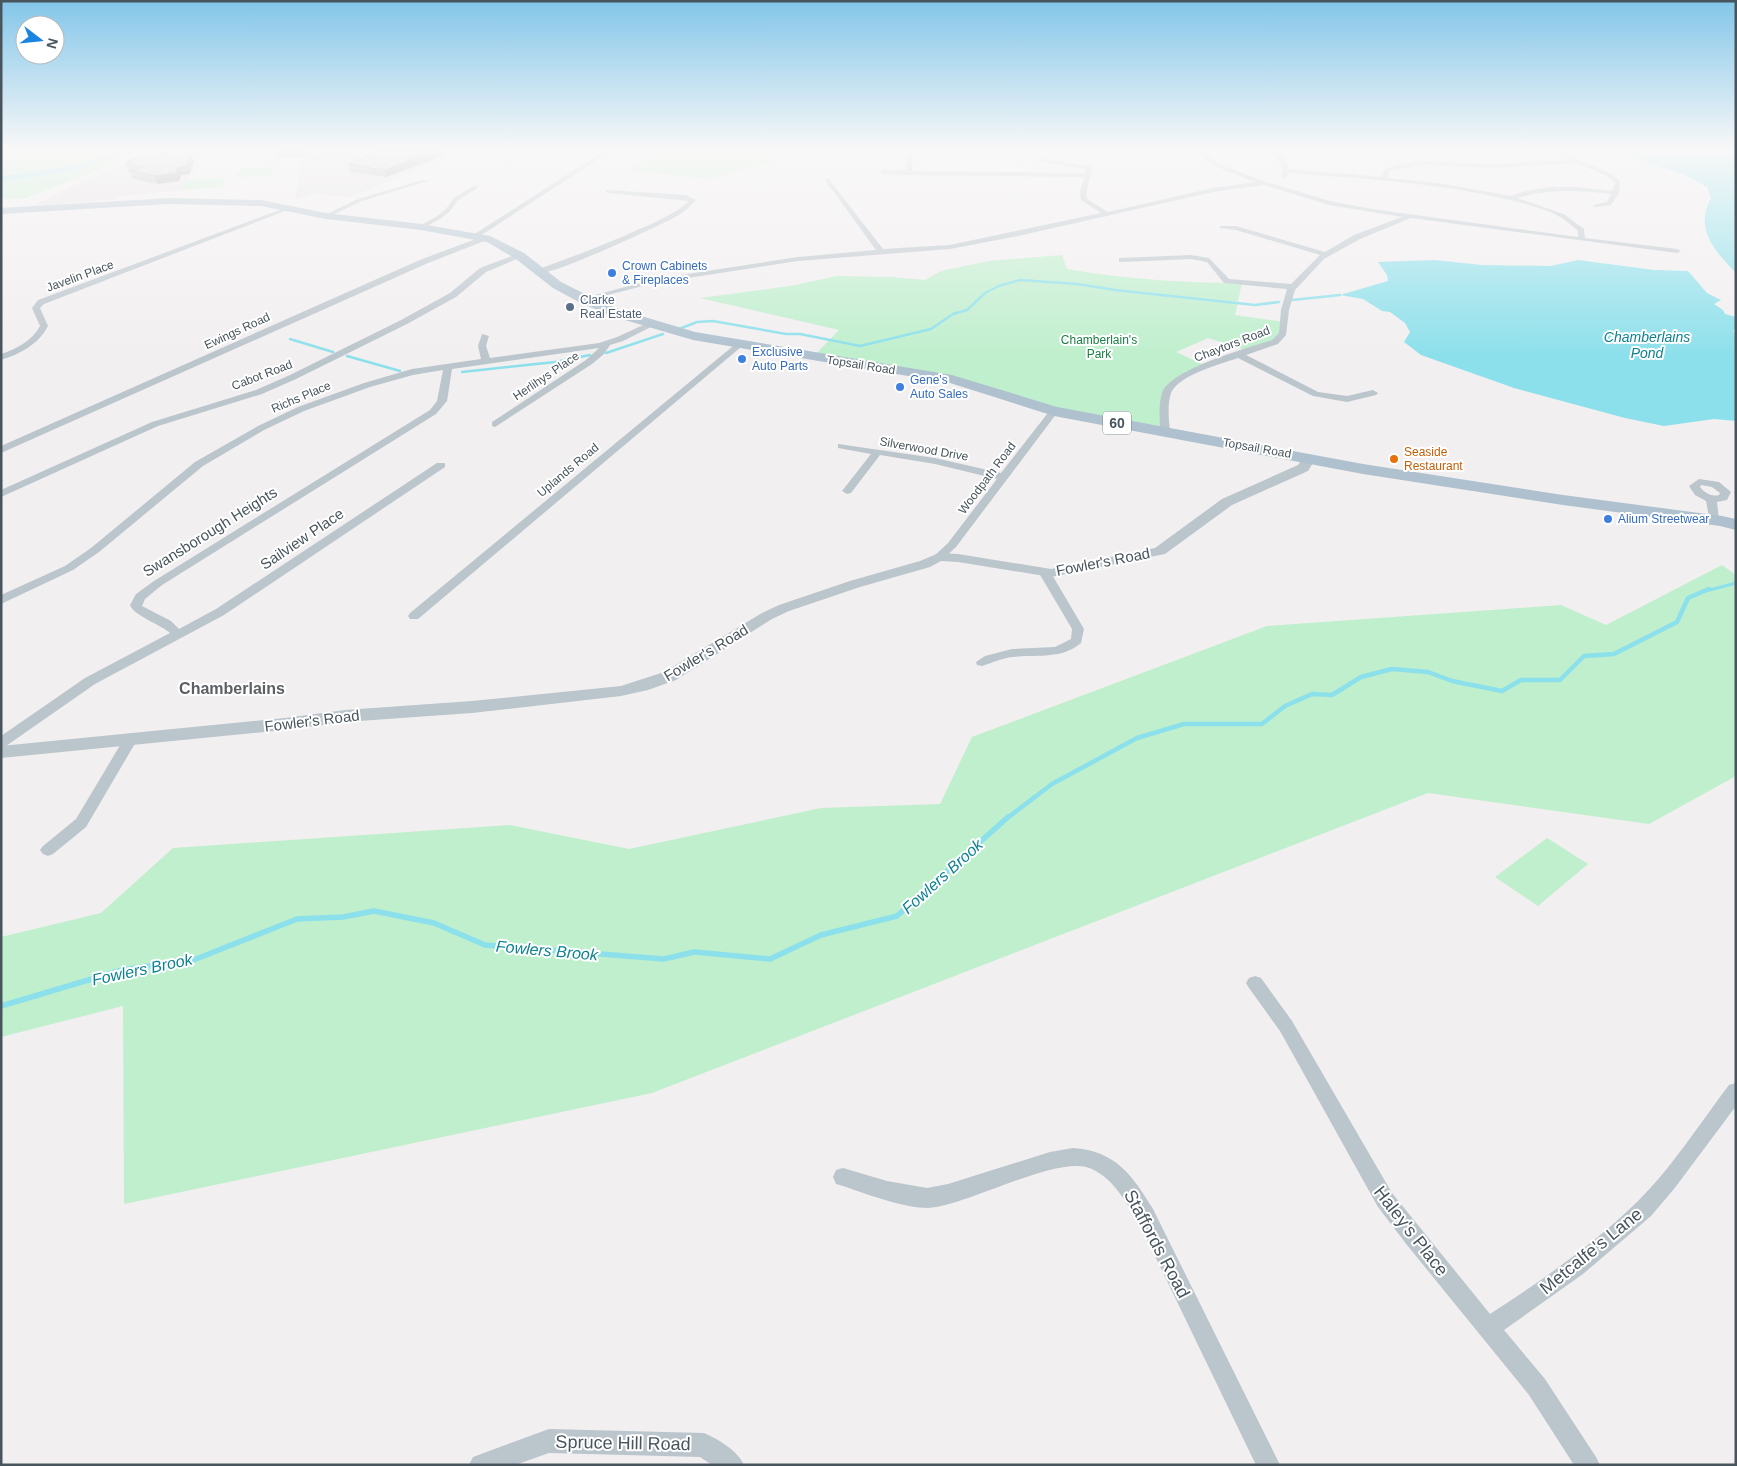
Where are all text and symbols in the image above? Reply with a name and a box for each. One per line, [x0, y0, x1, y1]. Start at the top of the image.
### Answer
north arrow [15, 15, 65, 65]
text: N [43, 37, 62, 51]
street label: Javelin Place [44, 257, 116, 295]
place label: Crown Cabinets & Fireplaces [622, 259, 707, 287]
marker: Crown Cabinets & Fireplaces [606, 267, 618, 279]
place label: Clarke Real Estate [580, 293, 642, 321]
marker: Clarke Real Estate [564, 301, 576, 313]
street label: Ewings Road [202, 310, 272, 352]
street label: Chaytors Road [1192, 323, 1272, 365]
water label: Chamberlains Pond [1604, 329, 1690, 361]
park label: Chamberlain's Park [1061, 333, 1137, 361]
place label: Exclusive Auto Parts [752, 345, 808, 373]
street label: Herlihys Place [510, 349, 582, 403]
marker: Exclusive Auto Parts [736, 353, 748, 365]
street label: Topsail Road [826, 353, 896, 377]
street label: Cabot Road [230, 357, 294, 393]
place label: Gene's Auto Sales [910, 373, 968, 401]
street label: Richs Place [269, 378, 333, 416]
marker: Gene's Auto Sales [894, 381, 906, 393]
road number: 60 [1103, 412, 1131, 434]
street label: Silverwood Drive [878, 434, 970, 464]
street label: Topsail Road [1222, 435, 1292, 461]
street label: Woodpath Road [955, 439, 1019, 517]
street label: Uplands Road [534, 440, 602, 500]
place label: Seaside Restaurant [1404, 445, 1463, 473]
marker: Seaside Restaurant [1388, 453, 1400, 465]
street label: Swansborough Heights [139, 483, 280, 580]
street label: Sailview Place [257, 504, 347, 573]
place label: Alium Streetwear [1618, 512, 1709, 526]
marker: Alium Streetwear [1602, 513, 1614, 525]
street label: Fowler's Road [1054, 544, 1151, 579]
street label: Fowler's Road [660, 621, 751, 684]
district label: Chamberlains [179, 680, 285, 697]
street label: Fowler's Road [264, 706, 360, 735]
water label: Fowlers Brook [899, 835, 987, 917]
water label: Fowlers Brook [495, 938, 600, 964]
water label: Fowlers Brook [90, 950, 195, 988]
street label: Haley's Place [1370, 1182, 1452, 1280]
street label: Staffords Road [1120, 1186, 1194, 1302]
street label: Metcalfe's Lane [1536, 1204, 1646, 1298]
street label: Spruce Hill Road [555, 1432, 691, 1454]

